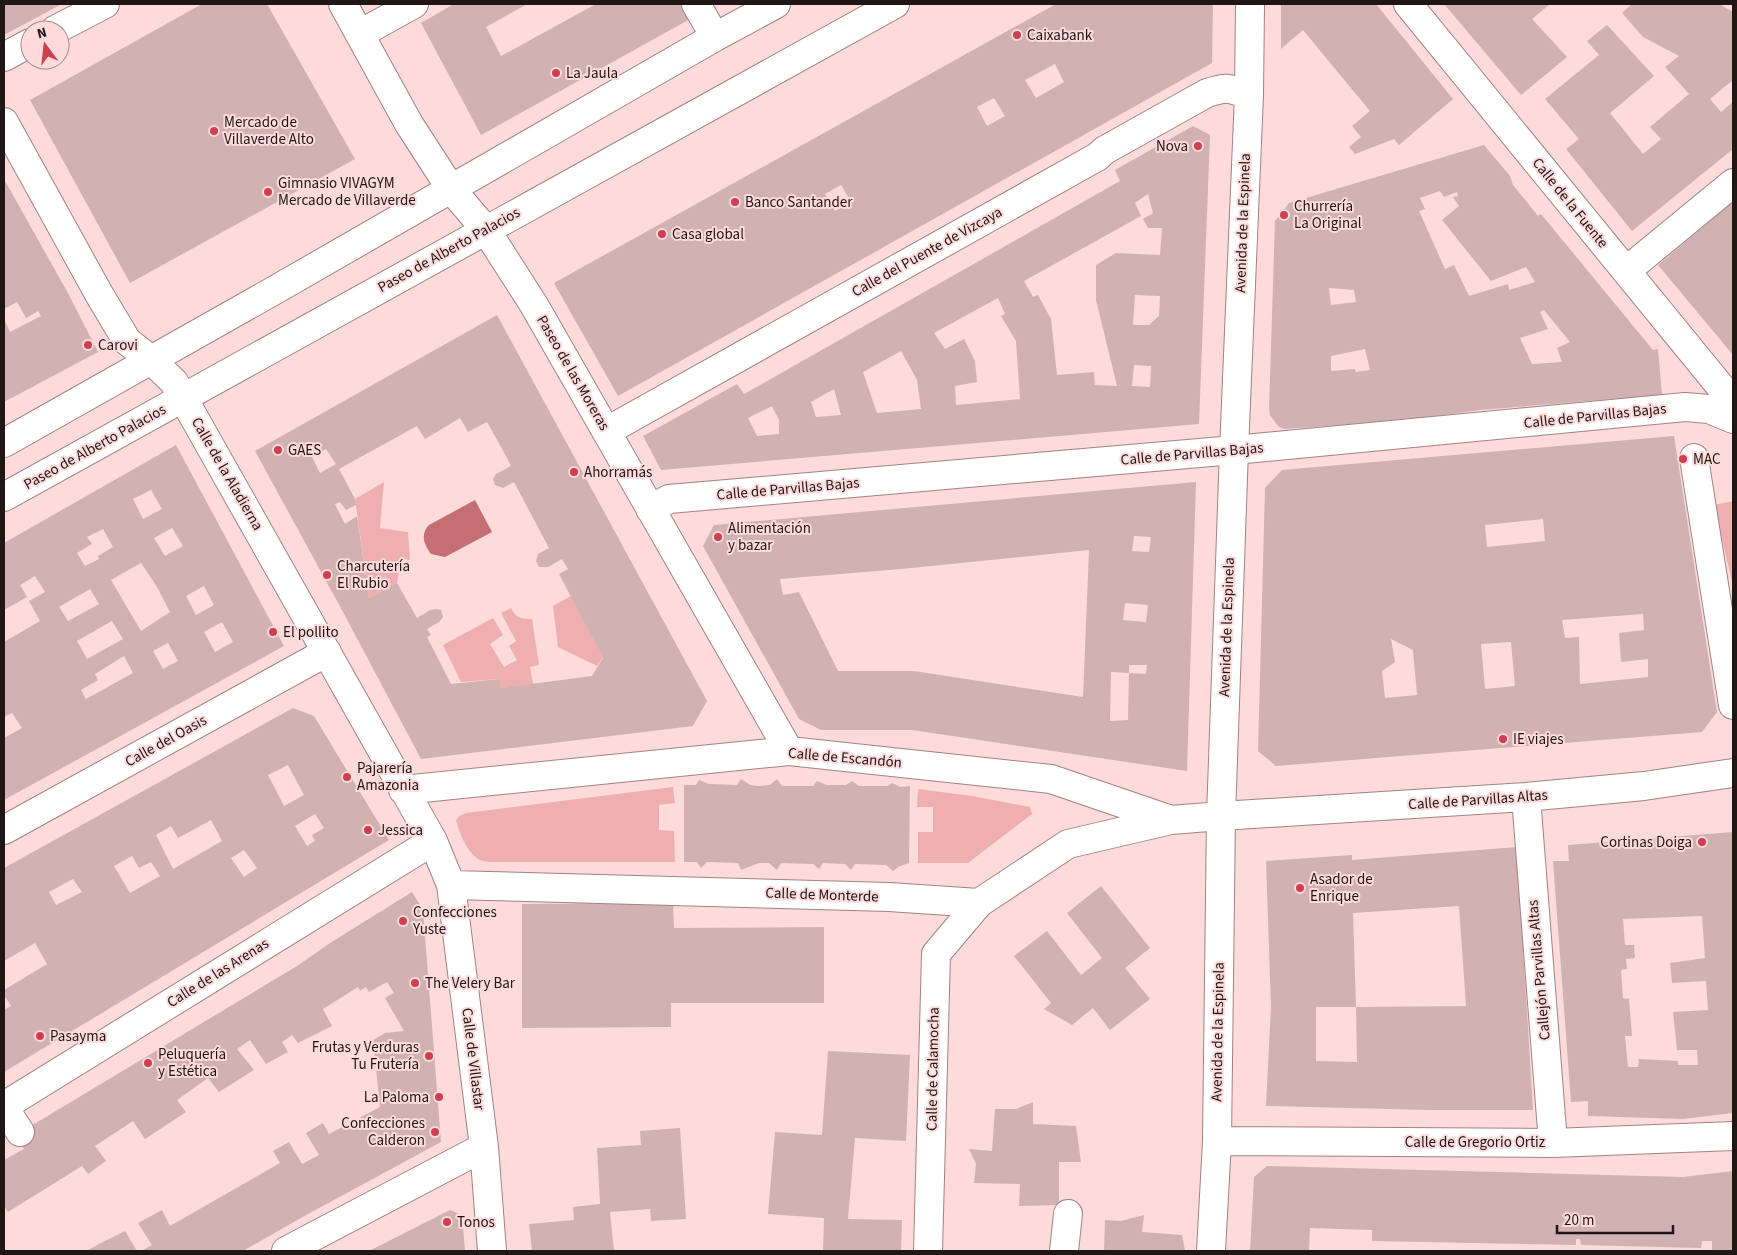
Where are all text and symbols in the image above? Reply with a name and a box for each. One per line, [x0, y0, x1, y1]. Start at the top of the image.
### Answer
north arrow [20, 20, 70, 70]
text: N [35, 23, 49, 44]
place label: Caixabank [1027, 25, 1093, 46]
marker: Caixabank [1011, 29, 1023, 41]
place label: La Jaula [566, 63, 618, 84]
marker: La Jaula [550, 67, 562, 79]
place label: Mercado de Villaverde Alto [224, 112, 314, 150]
marker: Mercado de Villaverde Alto [208, 125, 220, 137]
place label: Nova [1156, 136, 1188, 157]
marker: Nova [1192, 140, 1204, 152]
street label: Avenida de la Espinela [1230, 153, 1256, 293]
street label: Calle de la Fuente [1527, 153, 1613, 253]
place label: Gimnasio VIVAGYM Mercado de Villaverde [278, 173, 416, 211]
marker: Gimnasio VIVAGYM Mercado de Villaverde [262, 186, 274, 198]
place label: Banco Santander [745, 192, 853, 213]
marker: Banco Santander [729, 196, 741, 208]
place label: Churrería La Original [1294, 196, 1362, 234]
street label: Paseo de Alberto Palacios [374, 202, 524, 298]
street label: Calle del Puente de Vizcaya [848, 202, 1006, 302]
marker: Churrería La Original [1278, 209, 1290, 221]
place label: Casa global [672, 224, 744, 245]
marker: Casa global [656, 228, 668, 240]
street label: Paseo de las Moreras [531, 311, 615, 435]
place label: Carovi [98, 335, 138, 356]
marker: Carovi [82, 339, 94, 351]
street label: Calle de Parvillas Bajas [1523, 398, 1667, 434]
street label: Paseo de Alberto Palacios [20, 399, 170, 495]
street label: Calle de la Aladierna [186, 414, 268, 534]
street label: Calle de Parvillas Bajas [1120, 437, 1264, 471]
place label: GAES [288, 440, 321, 461]
marker: GAES [272, 444, 284, 456]
place label: MAC [1693, 449, 1721, 470]
marker: MAC [1677, 453, 1689, 465]
place label: Ahorramás [584, 462, 652, 483]
marker: Ahorramás [568, 466, 580, 478]
street label: Calle de Parvillas Bajas [716, 472, 860, 506]
place label: Alimentación y bazar [728, 518, 811, 556]
marker: Alimentación y bazar [712, 531, 724, 543]
place label: Charcutería El Rubio [337, 556, 410, 594]
street label: Avenida de la Espinela [1214, 557, 1240, 697]
marker: Charcutería El Rubio [321, 569, 333, 581]
place label: El pollito [283, 622, 339, 643]
marker: El pollito [267, 626, 279, 638]
street label: Calle del Oasis [121, 710, 211, 772]
place label: IE viajes [1513, 729, 1564, 750]
marker: IE viajes [1497, 733, 1509, 745]
street label: Calle de Escandón [787, 743, 903, 773]
place label: Pajarería Amazonia [357, 758, 419, 796]
marker: Pajarería Amazonia [341, 771, 353, 783]
street label: Calle de Parvillas Altas [1408, 785, 1548, 815]
place label: Jessica [378, 820, 423, 841]
marker: Jessica [362, 824, 374, 836]
place label: Cortinas Doiga [1600, 832, 1692, 853]
marker: Cortinas Doiga [1696, 836, 1708, 848]
place label: Asador de Enrique [1310, 869, 1373, 907]
marker: Asador de Enrique [1294, 882, 1306, 894]
street label: Calle de Monterde [765, 883, 879, 907]
street label: Callejón Parvillas Altas [1522, 899, 1556, 1041]
place label: Confecciones Yuste [412, 902, 497, 940]
marker: Confecciones Yuste [397, 915, 409, 927]
street label: Calle de las Arenas [163, 933, 273, 1013]
street label: Avenida de la Espinela [1206, 962, 1230, 1102]
place label: The Velery Bar [425, 973, 516, 994]
marker: The Velery Bar [409, 977, 421, 989]
street label: Calle de Villastar [456, 1007, 490, 1112]
street label: Calle de Calamocha [921, 1007, 945, 1131]
place label: Pasayma [50, 1026, 106, 1047]
marker: Pasayma [34, 1030, 46, 1042]
place label: Frutas y Verduras Tu Frutería [312, 1037, 419, 1075]
place label: Peluquería y Estética [158, 1044, 226, 1082]
marker: Frutas y Verduras Tu Frutería [423, 1050, 435, 1062]
marker: Peluquería y Estética [142, 1057, 154, 1069]
place label: La Paloma [364, 1087, 429, 1108]
marker: La Paloma [433, 1091, 445, 1103]
place label: Confecciones Calderon [341, 1113, 425, 1151]
marker: Confecciones Calderon [429, 1126, 441, 1138]
street label: Calle de Gregorio Ortiz [1405, 1132, 1545, 1153]
scale bar [1557, 1202, 1673, 1234]
text: 20 m [1564, 1210, 1594, 1231]
place label: Tonos [457, 1212, 495, 1233]
marker: Tonos [441, 1216, 453, 1228]

